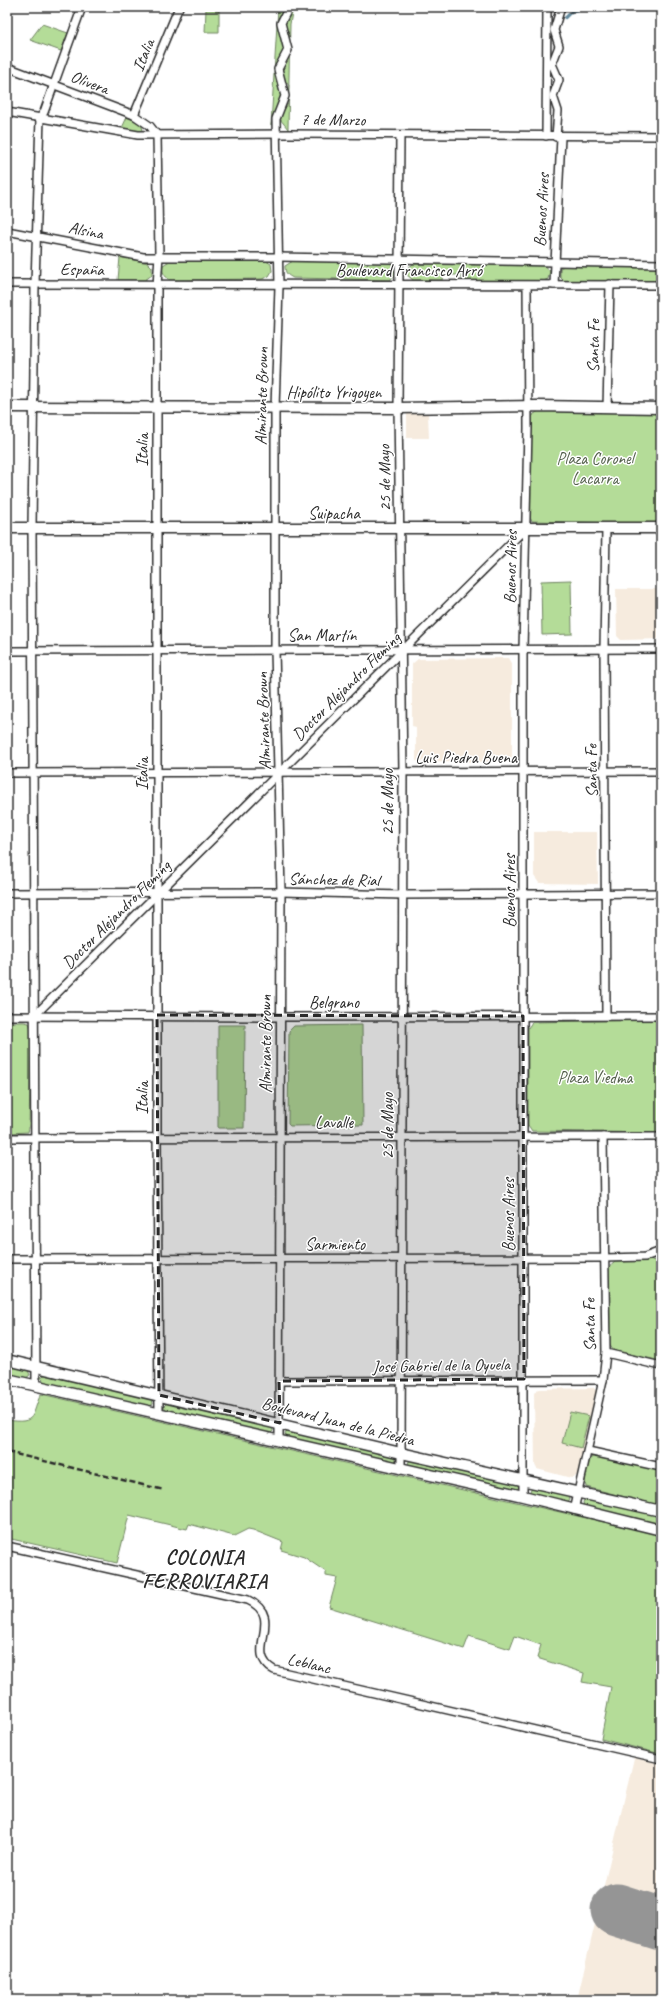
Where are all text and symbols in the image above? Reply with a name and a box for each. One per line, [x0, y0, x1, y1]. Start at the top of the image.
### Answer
street label: Italia [128, 34, 160, 74]
street label: Olivera [68, 66, 114, 100]
street label: 7 de Marzo [301, 108, 366, 131]
street label: Buenos Aires [529, 171, 554, 247]
street label: Alsina [67, 217, 106, 244]
street label: España [60, 259, 106, 280]
street label: Boulevard Francisco Arró [336, 260, 485, 281]
street label: Santa Fe [583, 318, 604, 373]
street label: Almirante Brown [250, 346, 273, 445]
street label: Hipólito Yrigoyen [287, 382, 383, 403]
street label: Italia [132, 431, 153, 467]
street label: 25 de Mayo [373, 444, 396, 511]
park label: Plaza Coronel Lacarra [556, 448, 637, 489]
street label: Suipacha [308, 503, 362, 524]
street label: Buenos Aires [499, 528, 522, 604]
street label: San Martín [288, 625, 358, 646]
street label: Doctor Alejandro Fleming [288, 627, 406, 745]
street label: Almirante Brown [251, 671, 276, 770]
street label: Santa Fe [581, 743, 602, 798]
street label: Luis Piedra Buena [415, 747, 518, 768]
street label: Italia [132, 755, 153, 791]
street label: 25 de Mayo [377, 768, 398, 835]
street label: Buenos Aires [499, 852, 520, 928]
street label: Doctor Alejandro Fleming [58, 855, 176, 973]
street label: Sánchez de Rial [288, 868, 383, 891]
street label: Belgrano [309, 992, 360, 1013]
street label: Almirante Brown [255, 995, 276, 1093]
park label: Plaza Viedma [558, 1067, 634, 1088]
street label: Italia [132, 1079, 153, 1115]
street label: 25 de Mayo [377, 1092, 398, 1159]
street label: Lavalle [315, 1112, 354, 1133]
street label: Buenos Aires [498, 1176, 519, 1252]
street label: Sarmiento [305, 1234, 366, 1255]
street label: Santa Fe [579, 1297, 600, 1352]
street label: José Gabriel de la Oyuela [371, 1354, 511, 1377]
street label: Boulevard Juan de la Piedra [260, 1392, 417, 1451]
district label: COLONIA FERROVIARIA [142, 1544, 268, 1594]
street label: Leblanc [285, 1648, 333, 1679]

